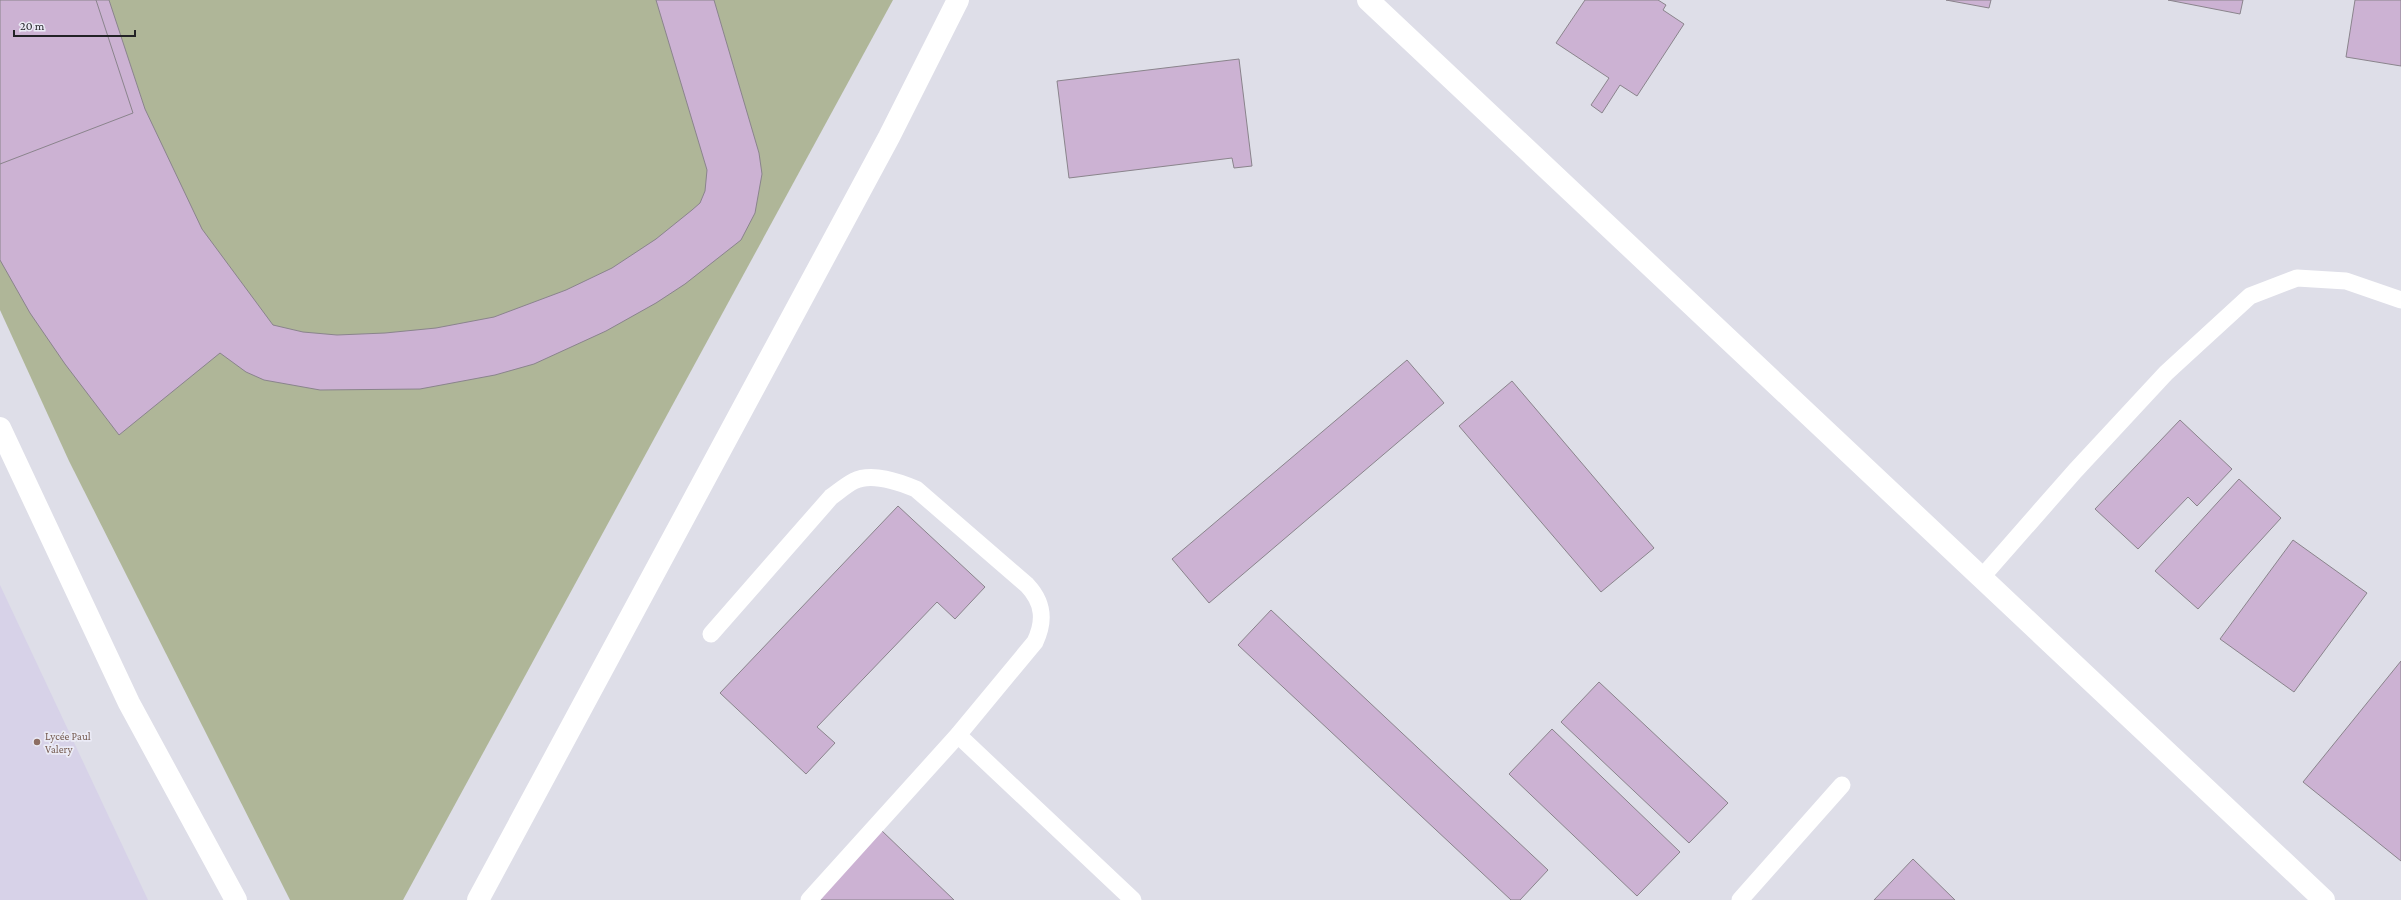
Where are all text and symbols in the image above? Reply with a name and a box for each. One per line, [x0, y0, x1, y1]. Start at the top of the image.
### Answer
scale bar [14, 12, 135, 38]
text: 20 m [20, 19, 45, 33]
place label: Lycée Paul Valery [45, 730, 91, 756]
marker: Lycée Paul Valery [32, 737, 42, 747]

